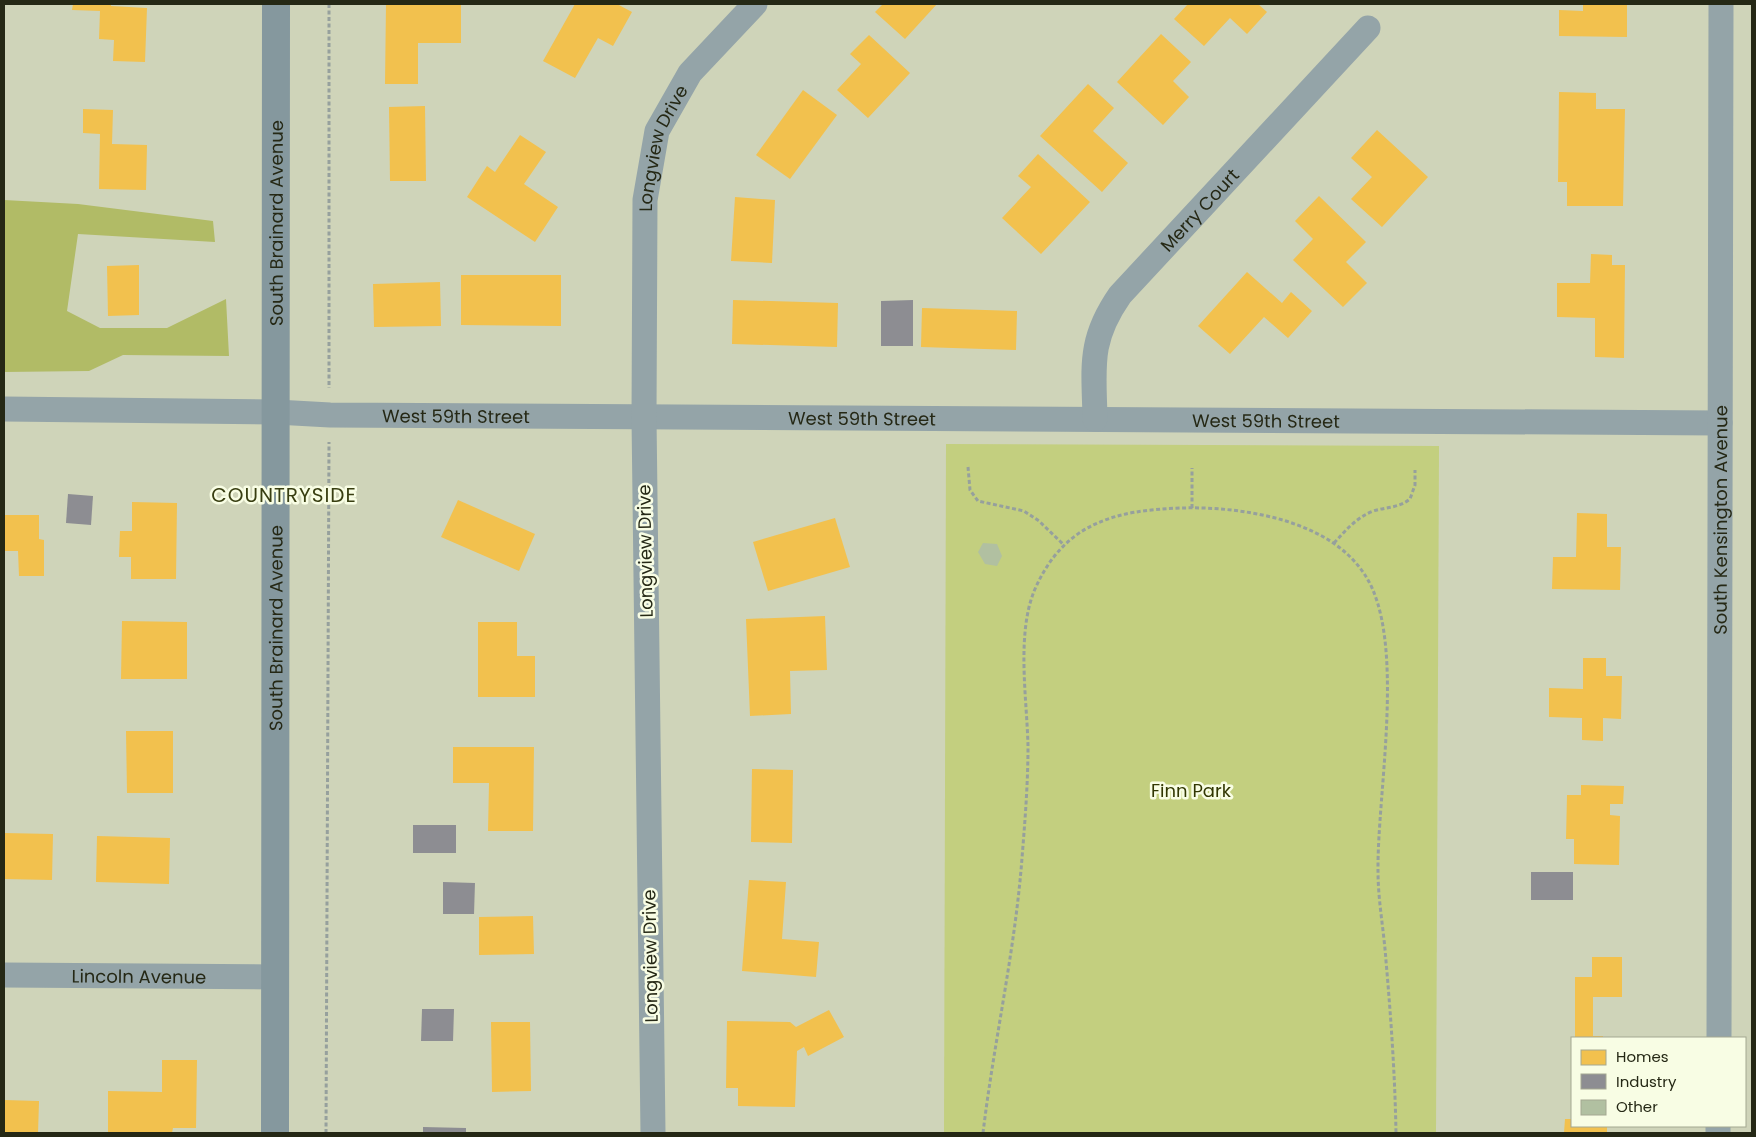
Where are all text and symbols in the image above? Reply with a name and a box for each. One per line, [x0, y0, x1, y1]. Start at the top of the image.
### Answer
street label: Longview Drive [632, 80, 693, 212]
street label: South Brainard Avenue [263, 120, 288, 326]
street label: Merry Court [1154, 163, 1244, 257]
street label: West 59th Street [382, 403, 530, 429]
street label: West 59th Street [788, 405, 936, 431]
street label: South Kensington Avenue [1707, 405, 1733, 635]
street label: West 59th Street [1192, 407, 1340, 433]
district label: COUNTRYSIDE [211, 481, 357, 509]
street label: Longview Drive [631, 484, 659, 618]
street label: South Brainard Avenue [263, 525, 288, 731]
park label: Finn Park [1151, 778, 1232, 803]
street label: Longview Drive [636, 889, 664, 1023]
street label: Lincoln Avenue [72, 963, 206, 989]
legend [1571, 1037, 1746, 1127]
text: Homes [1616, 1046, 1669, 1067]
text: Industry [1616, 1071, 1677, 1092]
text: Other [1616, 1096, 1658, 1117]

